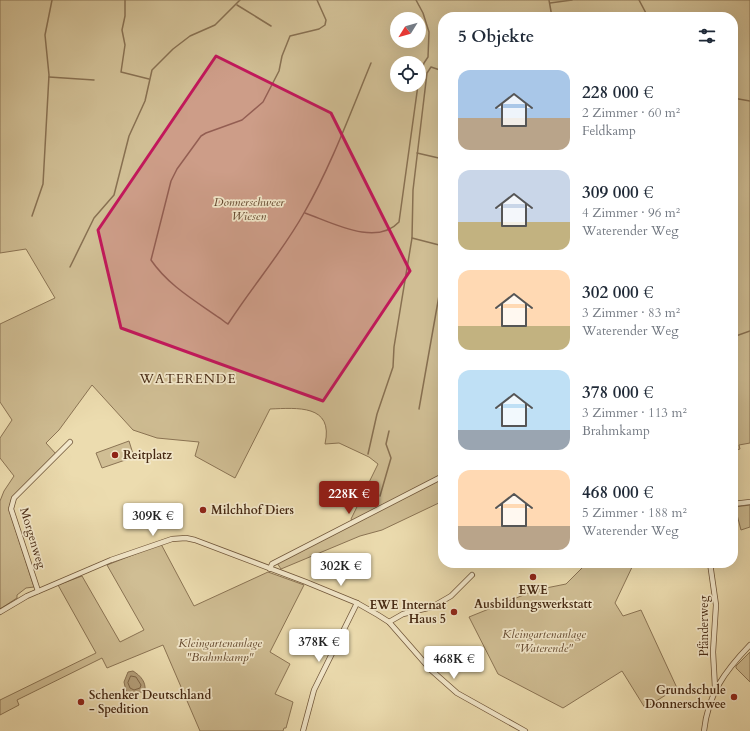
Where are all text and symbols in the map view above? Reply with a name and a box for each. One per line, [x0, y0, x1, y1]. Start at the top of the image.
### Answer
north arrow [390, 12, 426, 48]
map controls [390, 12, 426, 92]
text: 5 Objekte [458, 25, 534, 48]
icon: filters [696, 25, 718, 47]
button: locate [390, 56, 426, 92]
text: 228 000 € [582, 81, 654, 104]
icon: home [490, 86, 538, 134]
text: 2 Zimmer · 60 m² [582, 104, 680, 122]
text: Feldkamp [582, 122, 636, 140]
text: 309 000 € [582, 181, 654, 204]
icon: home [490, 186, 538, 234]
park label: Donnerschweer Wiesen [214, 194, 285, 224]
text: 4 Zimmer · 96 m² [582, 204, 680, 222]
text: Waterender Weg [582, 222, 679, 240]
text: 302 000 € [582, 281, 654, 304]
icon: home [490, 286, 538, 334]
text: 3 Zimmer · 83 m² [582, 304, 680, 322]
text: Waterender Weg [582, 322, 679, 340]
district label: WATERENDE [139, 370, 236, 388]
text: 378 000 € [582, 381, 654, 404]
icon: home [490, 386, 538, 434]
text: 3 Zimmer · 113 m² [582, 404, 687, 422]
text: Brahmkamp [582, 422, 650, 440]
place label: Reitplatz [123, 447, 172, 463]
marker: Reitplatz [110, 450, 120, 460]
pin: 228K € [316, 481, 382, 515]
text: 468 000 € [582, 481, 654, 504]
text: 228K € [328, 485, 370, 503]
icon: home [490, 486, 538, 534]
place label: Milchhof Diers [211, 502, 294, 518]
pin: 309K € [120, 503, 186, 537]
text: 5 Zimmer · 188 m² [582, 504, 687, 522]
marker: Milchhof Diers [198, 505, 208, 515]
street label: Morgenweg [16, 506, 50, 571]
text: 309K € [132, 507, 174, 525]
text: Waterender Weg [582, 522, 679, 540]
pin: 302K € [308, 553, 374, 587]
text: 302K € [320, 557, 362, 575]
marker: EWE Ausbildungswerkstatt [528, 572, 538, 582]
place label: EWE Ausbildungswerkstatt [474, 582, 593, 612]
street label: Pfänderweg [696, 595, 712, 656]
place label: EWE Internat Haus 5 [369, 597, 447, 627]
marker: EWE Internat Haus 5 [449, 607, 459, 617]
park label: Kleingartenanlage "Waterende" [502, 626, 586, 656]
pin: 378K € [286, 629, 352, 663]
text: 378K € [298, 633, 340, 651]
park label: Kleingartenanlage "Brahmkamp" [178, 635, 262, 665]
pin: 468K € [421, 646, 487, 680]
text: 468K € [433, 650, 475, 668]
place label: Grundschule Donnerschwee [645, 682, 726, 712]
place label: Schenker Deutschland - Spedition [89, 687, 211, 717]
marker: Grundschule Donnerschwee [729, 692, 739, 702]
marker: Schenker Deutschland - Spedition [76, 697, 86, 707]

